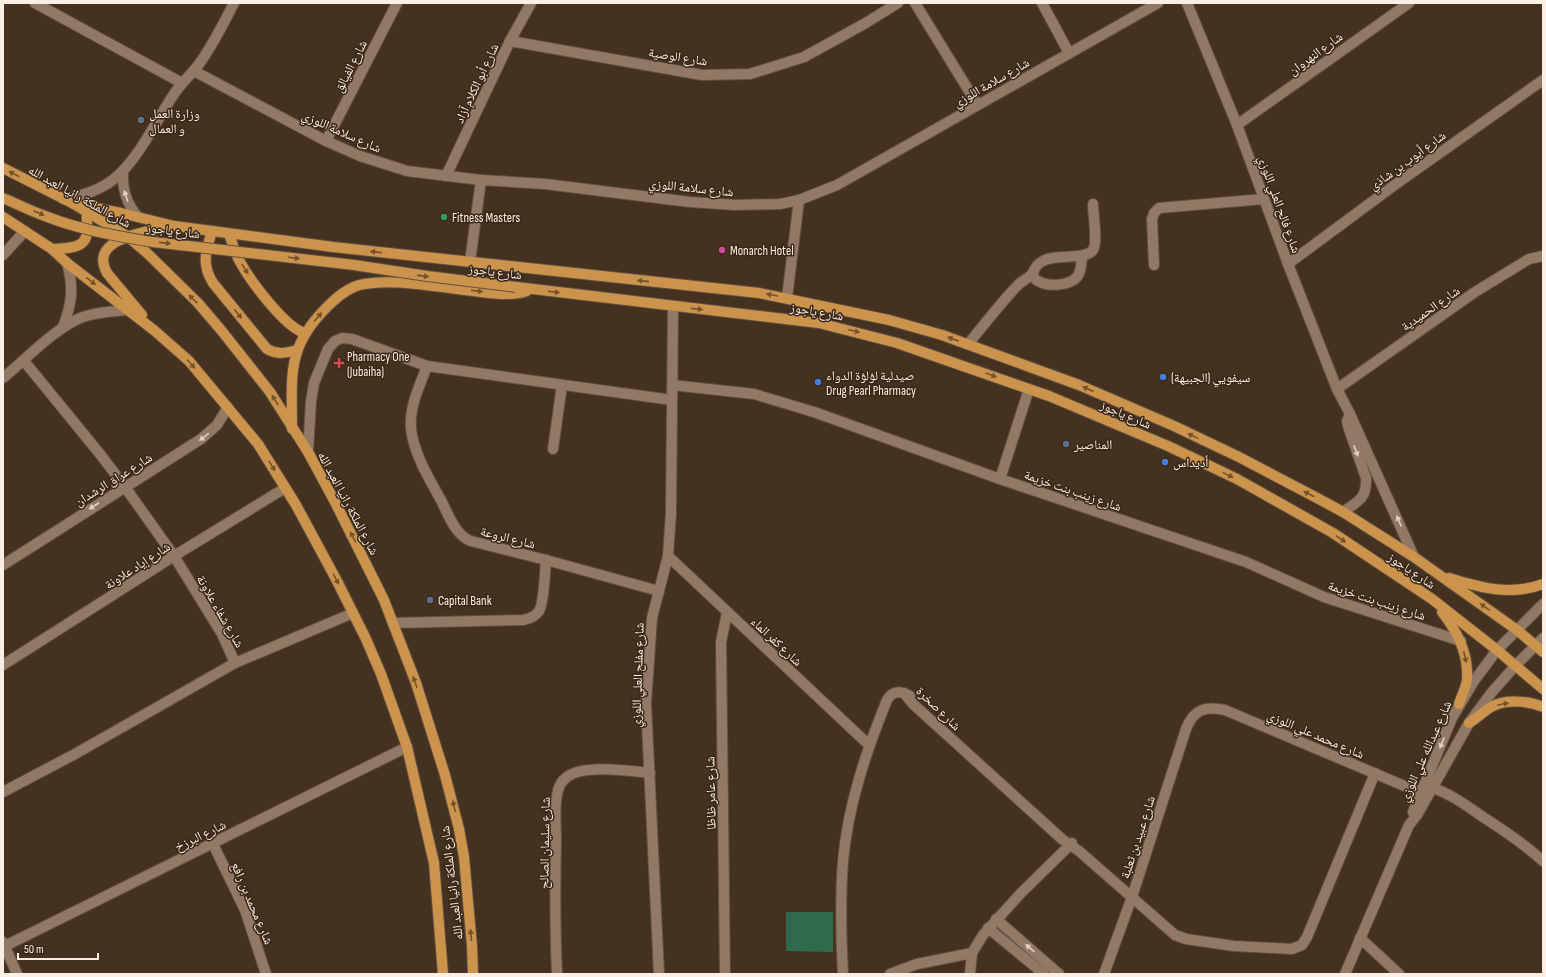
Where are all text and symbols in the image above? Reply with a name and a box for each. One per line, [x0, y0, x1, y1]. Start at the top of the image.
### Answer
street label: شارع النهروان [1285, 29, 1347, 80]
street label: شارع الفيالق [331, 38, 372, 96]
street label: شارع أبو الكلام آزاد [451, 41, 503, 126]
street label: شارع الوصية [647, 44, 708, 71]
street label: شارع سلامة اللوزي [951, 55, 1034, 113]
place label: وزارة العمل و العمال [149, 106, 200, 137]
street label: شارع سلامة اللوزي [298, 107, 384, 159]
marker: وزارة العمل و العمال [136, 115, 146, 125]
street label: شارع أيوب بن شاذي [1366, 128, 1450, 196]
street label: شارع فالح العلي اللوزي [1252, 153, 1304, 256]
street label: شارع الملكة رانيا العبد الله [25, 162, 134, 233]
one-way arrow [9, 170, 20, 177]
street label: شارع سلامة اللوزي [647, 176, 734, 203]
one-way arrow [123, 189, 129, 201]
place label: Fitness Masters [452, 210, 521, 226]
one-way arrow [33, 211, 45, 217]
marker: Fitness Masters [439, 212, 449, 222]
street label: شارع ياجوز [144, 220, 201, 243]
one-way arrow [159, 240, 171, 246]
place label: Monarch Hotel [730, 243, 794, 259]
marker: Monarch Hotel [717, 245, 727, 255]
one-way arrow [370, 248, 382, 255]
one-way arrow [288, 255, 300, 261]
street label: شارع ياجوز [466, 261, 523, 284]
one-way arrow [241, 264, 249, 274]
one-way arrow [417, 273, 429, 279]
one-way arrow [86, 277, 97, 285]
one-way arrow [637, 278, 649, 284]
street label: شارع الحميدية [1398, 283, 1464, 336]
one-way arrow [471, 288, 483, 294]
one-way arrow [548, 289, 560, 295]
one-way arrow [766, 292, 778, 298]
one-way arrow [188, 294, 198, 304]
street label: شارع ياجوز [788, 299, 845, 326]
one-way arrow [691, 306, 703, 312]
one-way arrow [233, 309, 242, 320]
one-way arrow [313, 312, 322, 322]
one-way arrow [847, 329, 860, 335]
one-way arrow [946, 336, 958, 342]
place label: Pharmacy One (Jubaiha) [347, 349, 410, 380]
one-way arrow [187, 358, 196, 369]
marker: Pharmacy One (Jubaiha) [334, 358, 344, 368]
place label: صيدلية لؤلؤة الدواء Drug Pearl Pharmacy [826, 368, 916, 399]
place label: سيفويي (الجبيهة) [1171, 370, 1250, 388]
one-way arrow [985, 372, 997, 378]
marker: سيفويي (الجبيهة) [1158, 372, 1168, 382]
marker: صيدلية لؤلؤة الدواء Drug Pearl Pharmacy [813, 377, 823, 387]
one-way arrow [1082, 386, 1093, 392]
one-way arrow [271, 394, 278, 406]
street label: شارع ياجوز [1096, 397, 1154, 434]
one-way arrow [199, 432, 209, 440]
one-way arrow [1187, 433, 1199, 439]
place label: المناصير [1073, 437, 1112, 453]
marker: المناصير [1061, 439, 1071, 449]
one-way arrow [1354, 445, 1360, 457]
street label: شارع الملكة رانيا العبد الله [313, 449, 382, 558]
street label: شارع عراق الرشدان [72, 450, 156, 511]
place label: أديداس [1173, 455, 1208, 471]
marker: أديداس [1160, 457, 1170, 467]
one-way arrow [268, 460, 276, 471]
street label: شارع زينب بنت خزيمة [1022, 467, 1124, 516]
one-way arrow [1222, 472, 1234, 478]
one-way arrow [1303, 490, 1315, 497]
one-way arrow [88, 503, 100, 510]
one-way arrow [1395, 515, 1401, 527]
street label: شارع الروعة [478, 523, 537, 554]
one-way arrow [350, 532, 356, 543]
one-way arrow [1335, 535, 1347, 542]
street label: شارع إياد علاونة [102, 539, 174, 594]
street label: شارع ياجوز [1383, 549, 1438, 593]
street label: شارع شفاء علاونة [192, 572, 247, 651]
one-way arrow [333, 573, 339, 584]
street label: شارع زينب بنت خزيمة [1325, 578, 1428, 625]
place label: Capital Bank [438, 593, 492, 609]
marker: Capital Bank [425, 595, 435, 605]
one-way arrow [1480, 603, 1491, 611]
street label: شارع كفر الماء [747, 614, 805, 670]
street label: شارع مفلح العلي اللوزي [628, 622, 650, 728]
one-way arrow [1462, 650, 1468, 663]
one-way arrow [412, 676, 418, 688]
street label: شارع صخرة [912, 683, 964, 735]
street label: شارع عبدالله علي اللوزي [1396, 698, 1458, 805]
one-way arrow [1496, 701, 1509, 707]
street label: شارع محمد علي اللوزي [1264, 707, 1367, 765]
one-way arrow [1439, 737, 1445, 748]
street label: شارع عامر ظاظا [702, 756, 721, 830]
street label: شارع عبيد بن ثعلبة [1117, 794, 1160, 881]
street label: شارع سليمان الصالح [536, 797, 555, 889]
one-way arrow [451, 800, 457, 812]
street label: شارع البرزخ [172, 817, 229, 856]
street label: شارع الملكة رانيا العبد الله [437, 825, 468, 941]
street label: شارع محمد بن رافع [227, 860, 277, 947]
one-way arrow [468, 929, 474, 941]
scale bar [18, 935, 98, 961]
text: 50 m [24, 942, 44, 957]
one-way arrow [1025, 944, 1035, 953]

